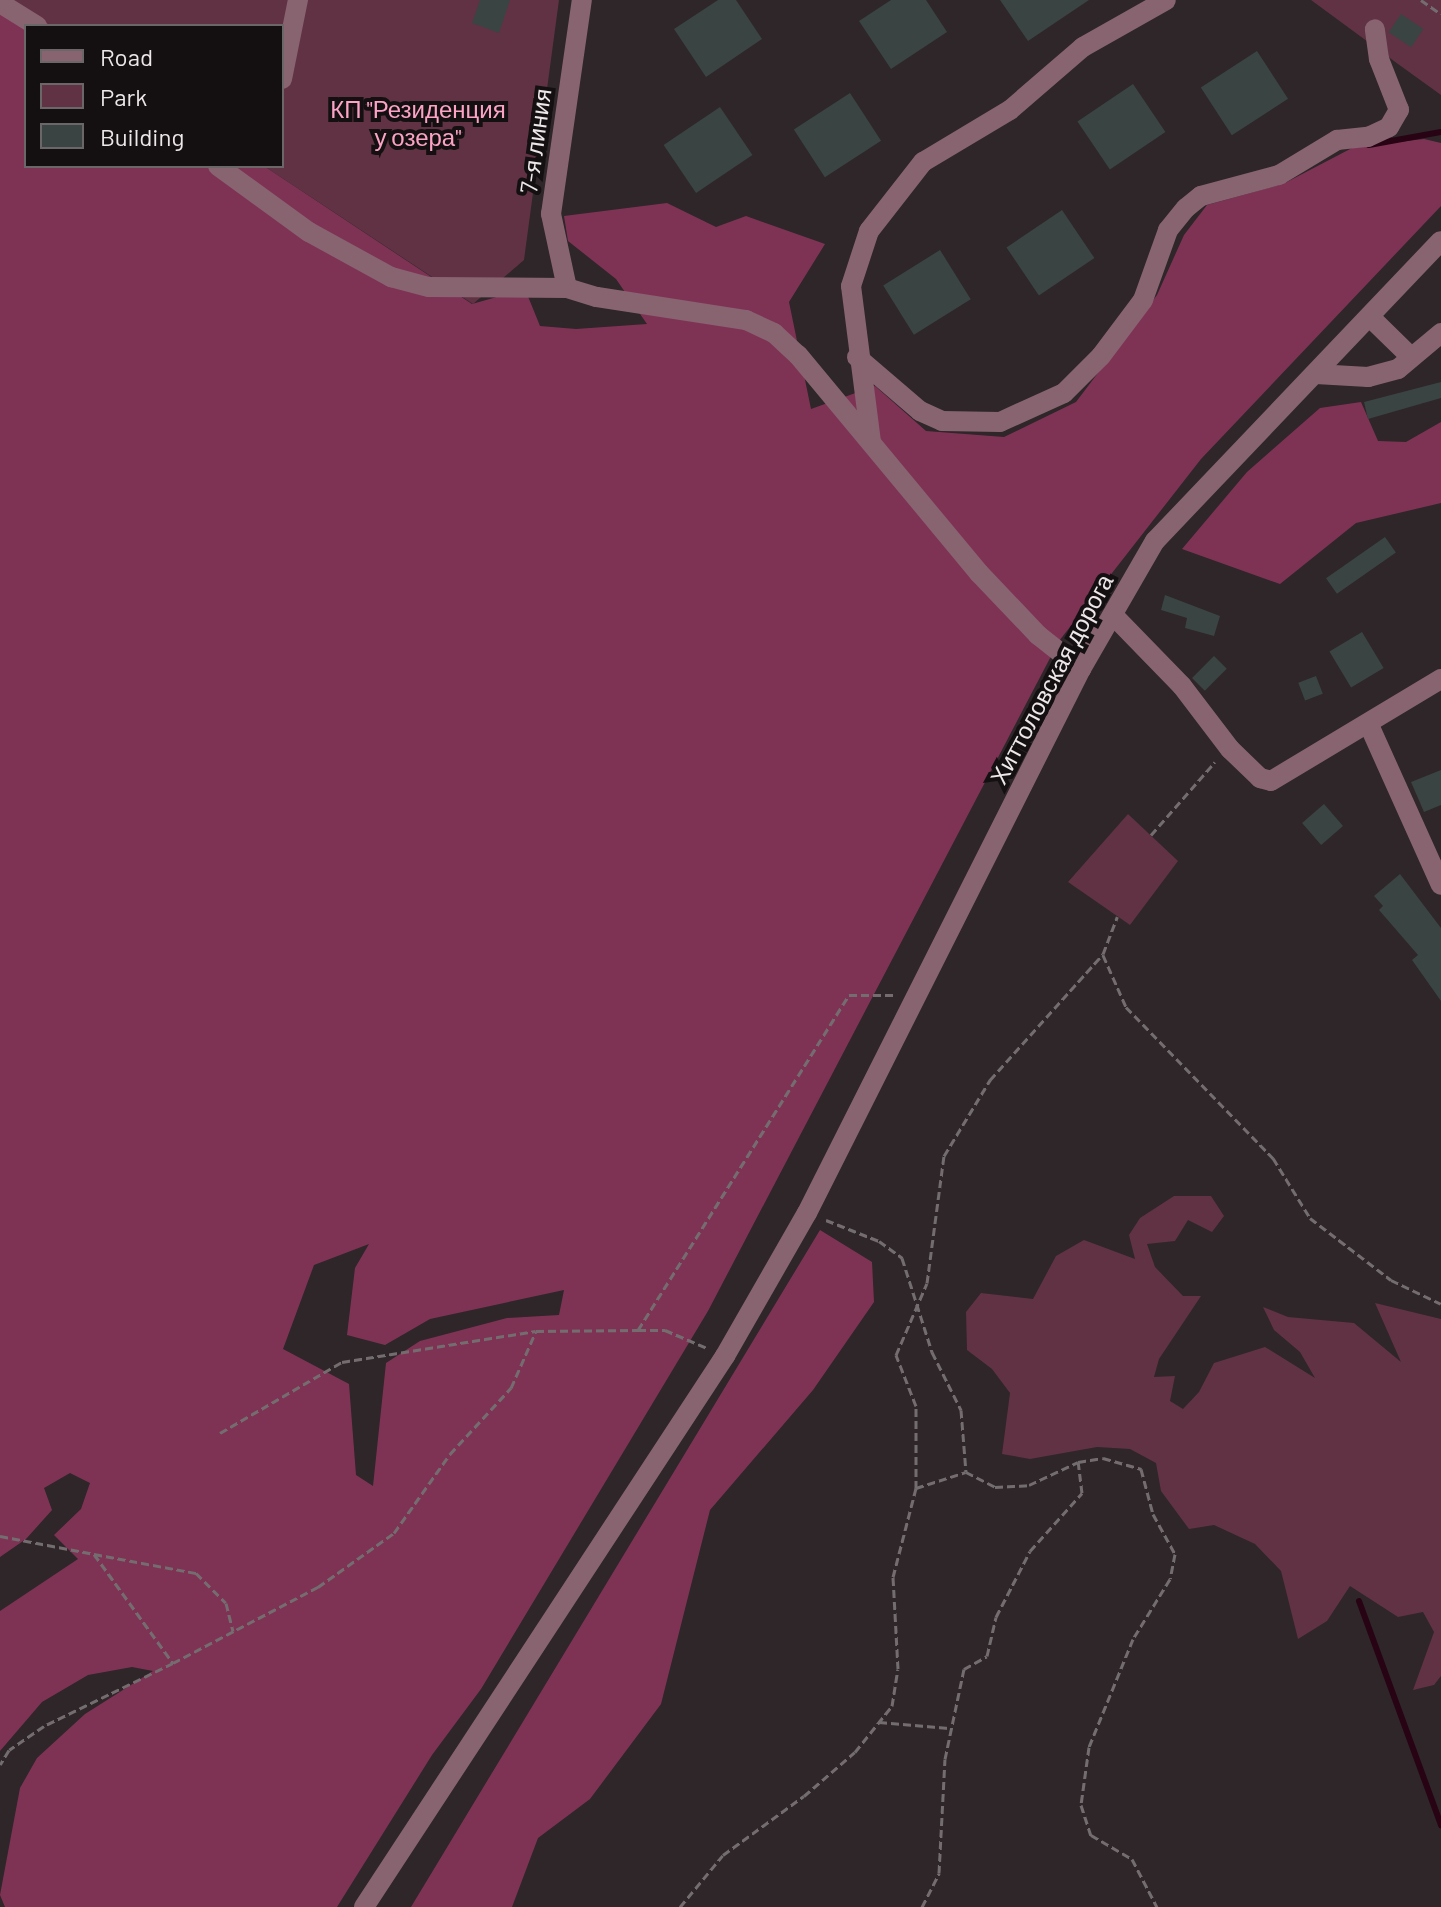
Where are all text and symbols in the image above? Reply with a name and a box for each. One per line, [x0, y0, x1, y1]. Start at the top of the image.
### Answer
legend [24, 24, 284, 168]
text: Road [100, 42, 153, 71]
text: Park [100, 82, 147, 111]
street label: 7-я линия [513, 87, 557, 195]
park label: КП "Резиденция у озера" [330, 95, 506, 151]
text: Building [100, 122, 184, 151]
street label: Хиттоловская дорога [983, 569, 1119, 789]

